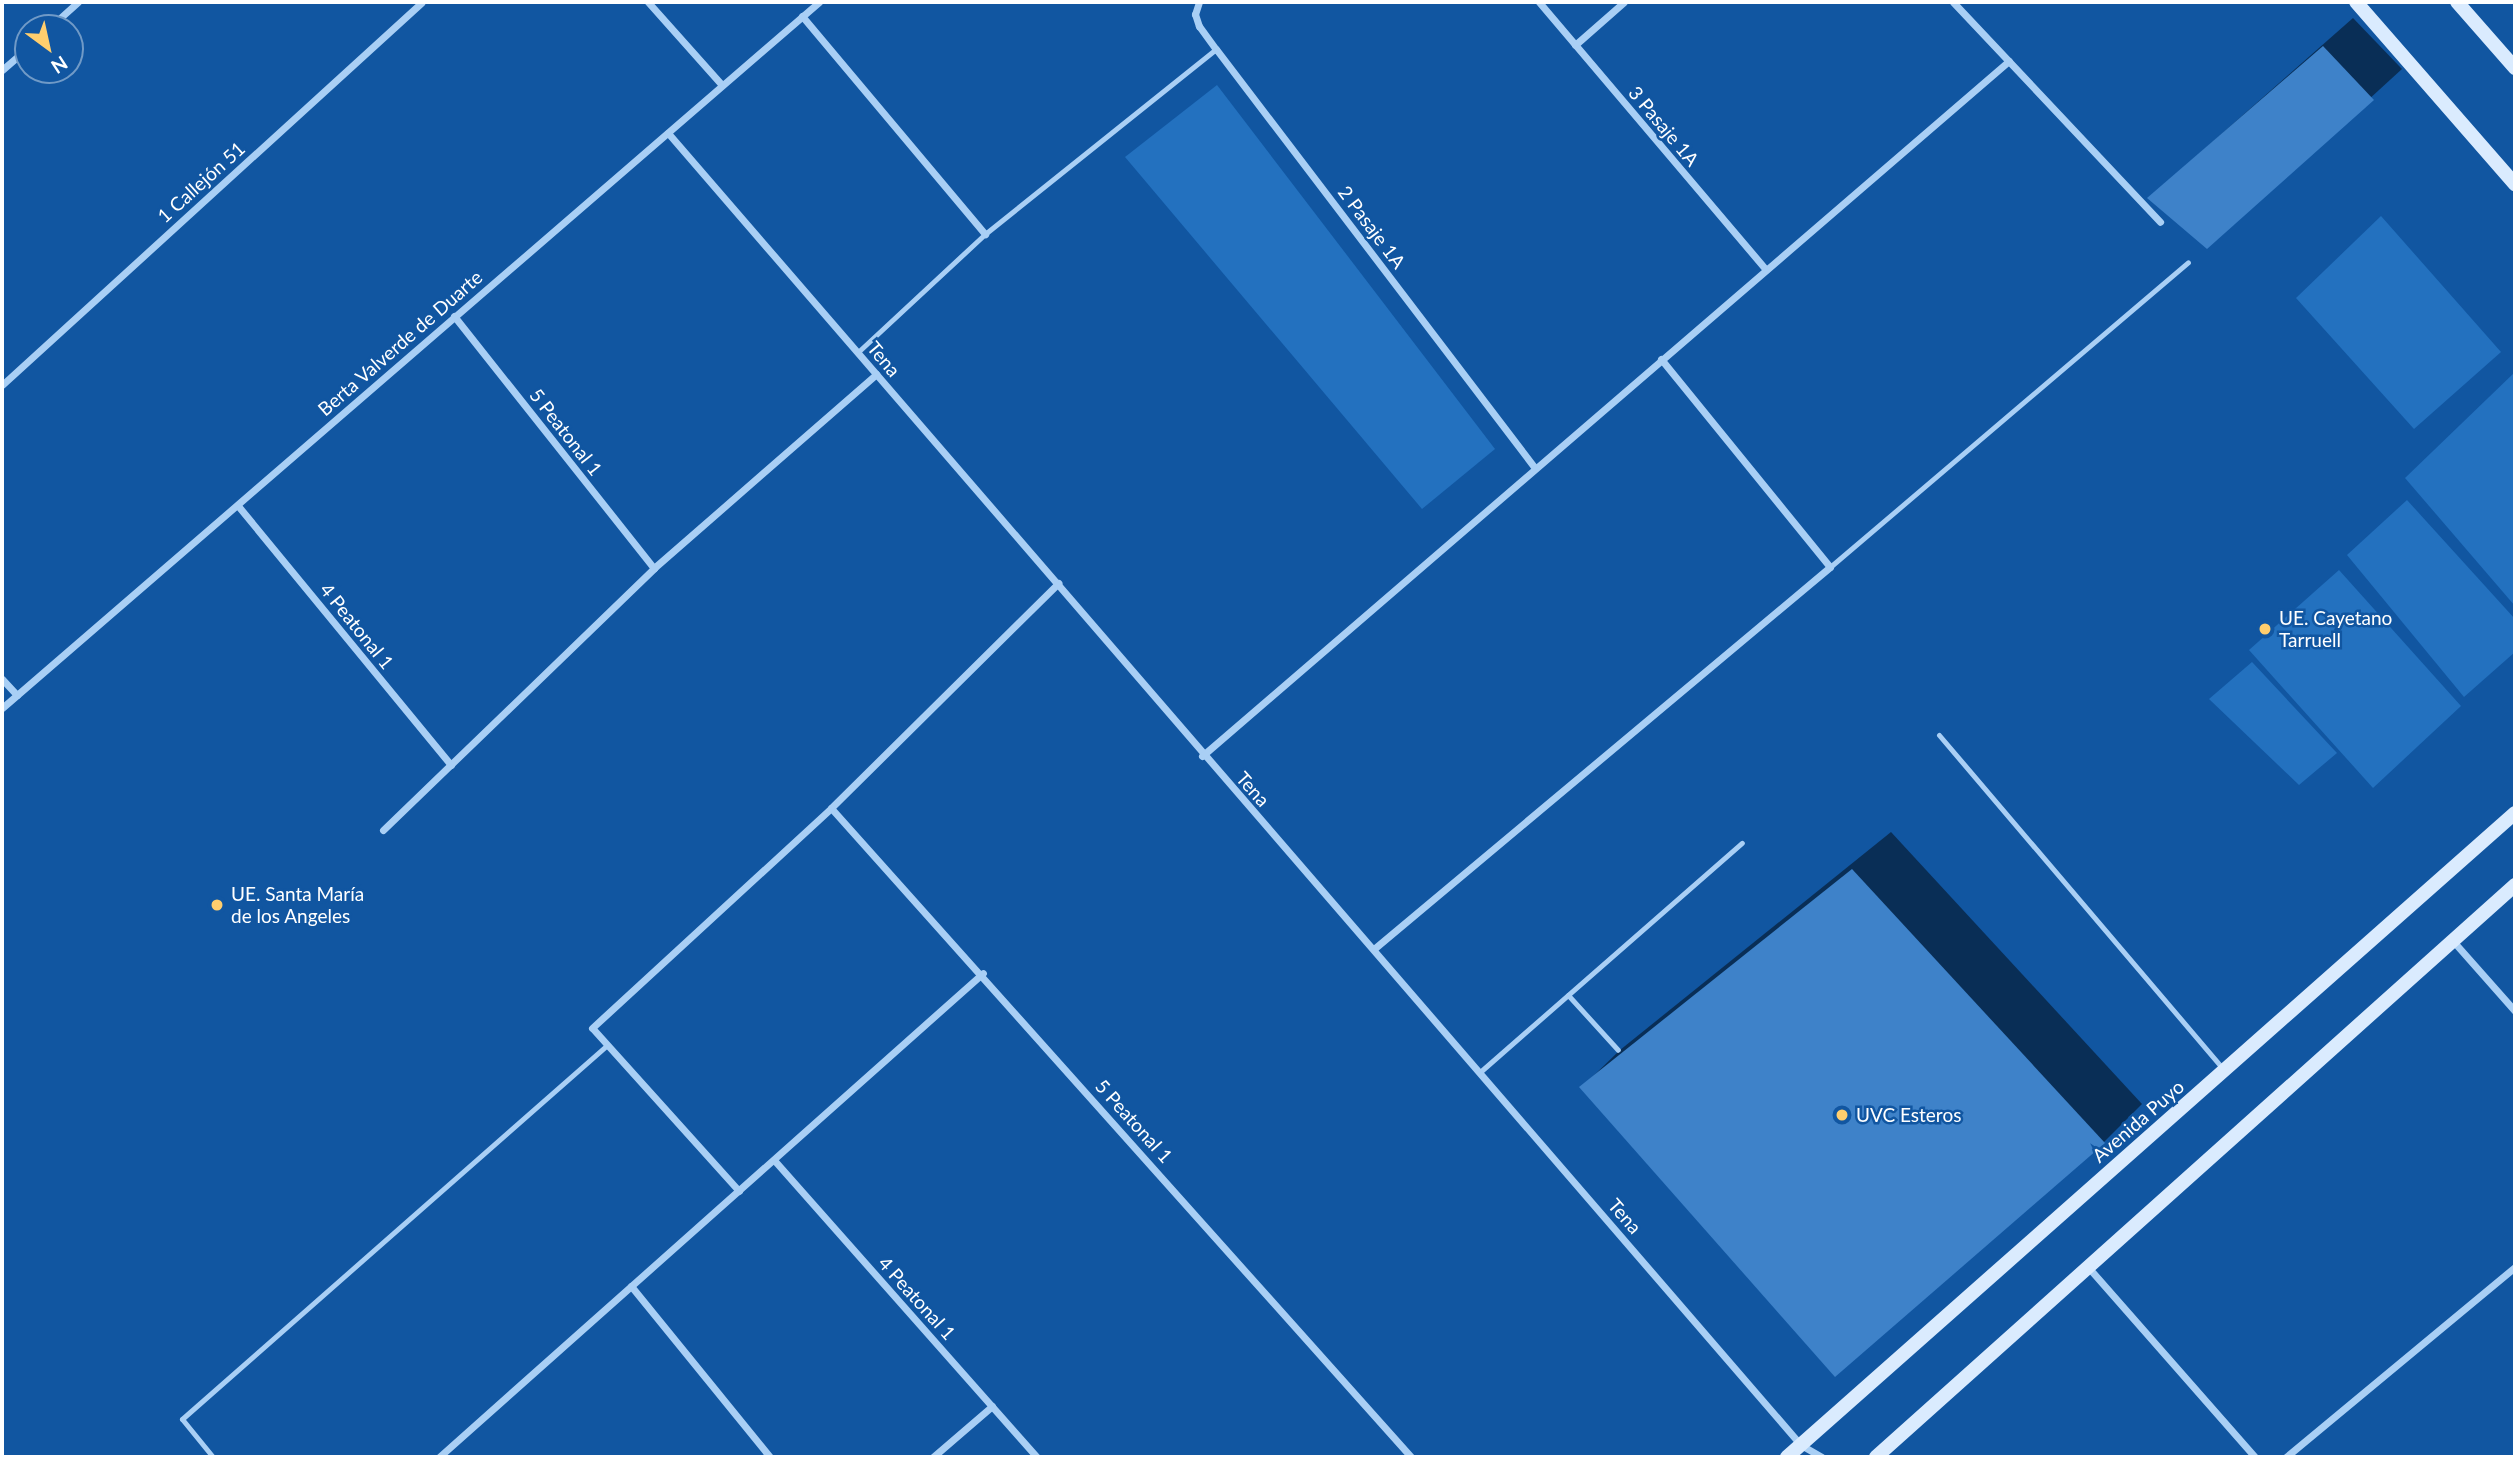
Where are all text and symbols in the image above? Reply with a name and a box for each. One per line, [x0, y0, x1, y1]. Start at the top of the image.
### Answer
north arrow [14, 14, 84, 84]
text: N [47, 52, 72, 79]
street label: 3 Pasaje 1A [1624, 81, 1704, 171]
street label: 1 Callejón 51 [153, 137, 249, 227]
street label: 2 Pasaje 1A [1334, 181, 1410, 273]
street label: Berta Valverde de Duarte [313, 265, 487, 421]
street label: Tena [863, 337, 905, 381]
street label: 5 Peatonal 1 [525, 384, 607, 480]
street label: 4 Peatonal 1 [315, 578, 399, 674]
place label: UE. Cayetano Tarruell [2279, 607, 2392, 651]
marker: UE. Cayetano Tarruell [2257, 621, 2273, 637]
street label: Tena [1231, 767, 1275, 811]
place label: UE. Santa María de los Angeles [231, 883, 364, 927]
marker: UE. Santa María de los Angeles [209, 897, 225, 913]
street label: 5 Peatonal 1 [1091, 1075, 1177, 1167]
street label: Avenida Puyo [2088, 1075, 2188, 1167]
place label: UVC Esteros [1856, 1104, 1961, 1126]
marker: UVC Esteros [1834, 1107, 1850, 1123]
street label: Tena [1604, 1194, 1646, 1238]
street label: 4 Peatonal 1 [874, 1252, 960, 1344]

